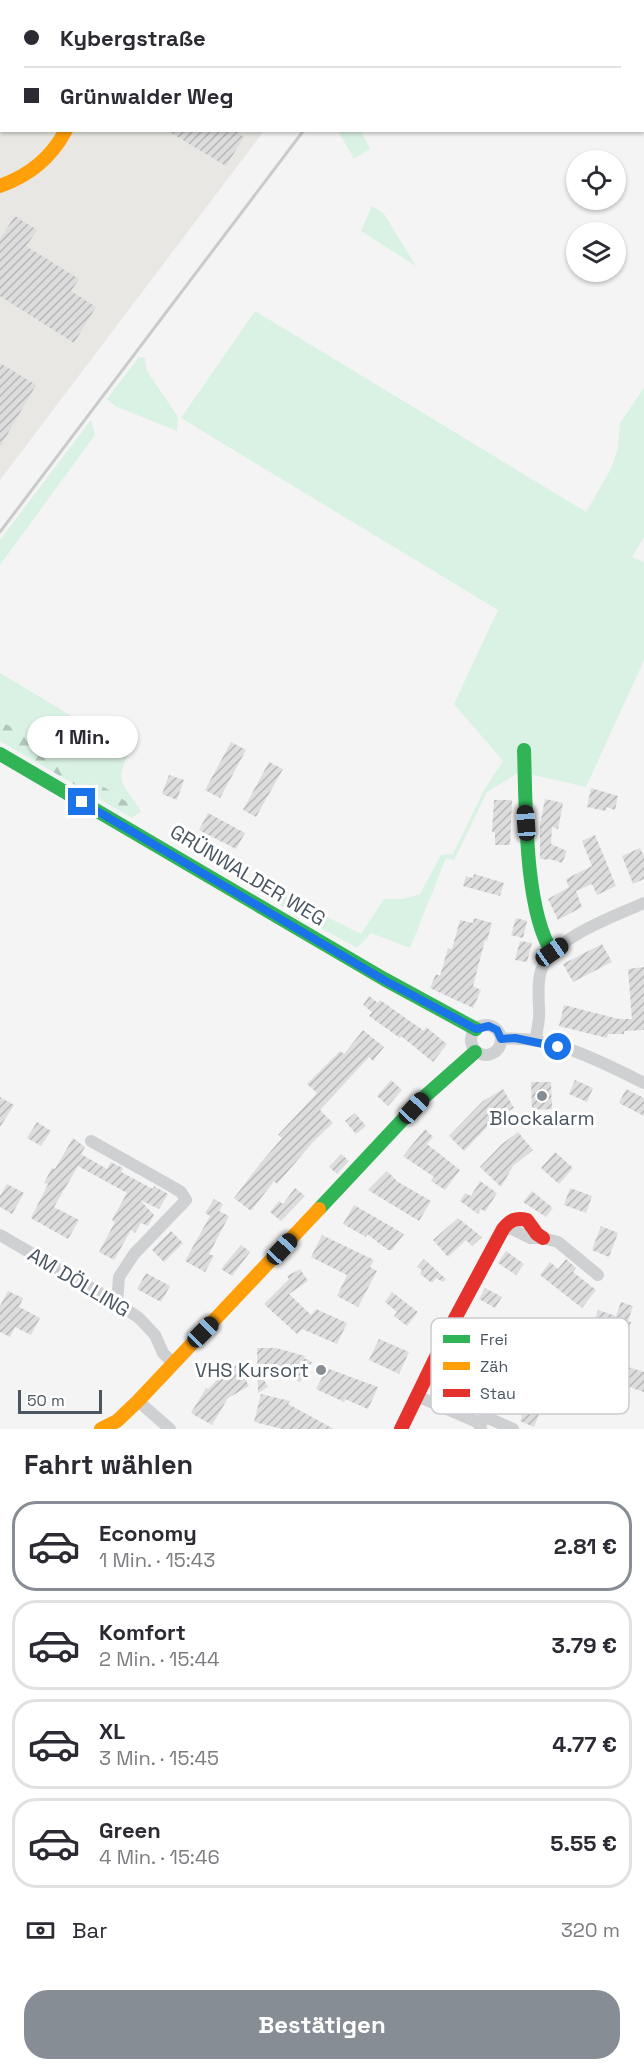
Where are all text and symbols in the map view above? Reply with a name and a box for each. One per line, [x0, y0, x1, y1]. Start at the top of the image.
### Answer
text: Kybergstraße [60, 24, 206, 52]
text: Grünwalder Weg [60, 82, 233, 110]
map controls [566, 150, 626, 282]
button: locate [566, 150, 626, 210]
button: layers [566, 222, 626, 282]
callout: 1 Min. [26, 715, 138, 757]
text: 1 Min. [55, 724, 110, 750]
route end [68, 788, 95, 815]
car [516, 804, 536, 842]
street label: GRÜNWALDER WEG [165, 818, 331, 932]
car [532, 934, 572, 970]
route start [544, 1033, 571, 1060]
car [395, 1089, 433, 1127]
marker: Blockalarm [535, 1089, 549, 1103]
place label: Blockalarm [489, 1105, 595, 1131]
car [263, 1230, 301, 1268]
street label: AM DÖLLING [23, 1241, 135, 1323]
car [184, 1313, 222, 1351]
legend [431, 1318, 629, 1414]
text: Frei [480, 1329, 508, 1350]
text: Zäh [480, 1356, 508, 1377]
place label: VHS Kursort [195, 1357, 309, 1383]
marker: VHS Kursort [314, 1363, 328, 1377]
text: Stau [480, 1383, 516, 1404]
scale bar [18, 1387, 102, 1414]
text: 50 m [27, 1390, 65, 1411]
text: Fahrt wählen [24, 1447, 193, 1482]
icon: car [27, 1519, 81, 1573]
text: Economy [99, 1519, 197, 1547]
text: 2.81 € [554, 1532, 617, 1560]
text: 1 Min. · 15:43 [99, 1547, 215, 1573]
icon: car [27, 1618, 81, 1672]
text: Komfort [99, 1618, 186, 1646]
text: 3.79 € [552, 1631, 617, 1659]
text: 2 Min. · 15:44 [99, 1646, 219, 1672]
icon: car [27, 1717, 81, 1771]
text: XL [99, 1717, 125, 1745]
text: 4.77 € [552, 1730, 617, 1758]
text: 3 Min. · 15:45 [99, 1745, 219, 1771]
icon: car [27, 1816, 81, 1870]
text: Green [99, 1816, 161, 1844]
text: 5.55 € [550, 1829, 617, 1857]
text: 4 Min. · 15:46 [99, 1844, 220, 1870]
icon: cash [24, 1914, 57, 1947]
text: Bar [72, 1916, 108, 1944]
text: 320 m [561, 1917, 620, 1943]
button: Bestätigen [24, 1990, 620, 2059]

